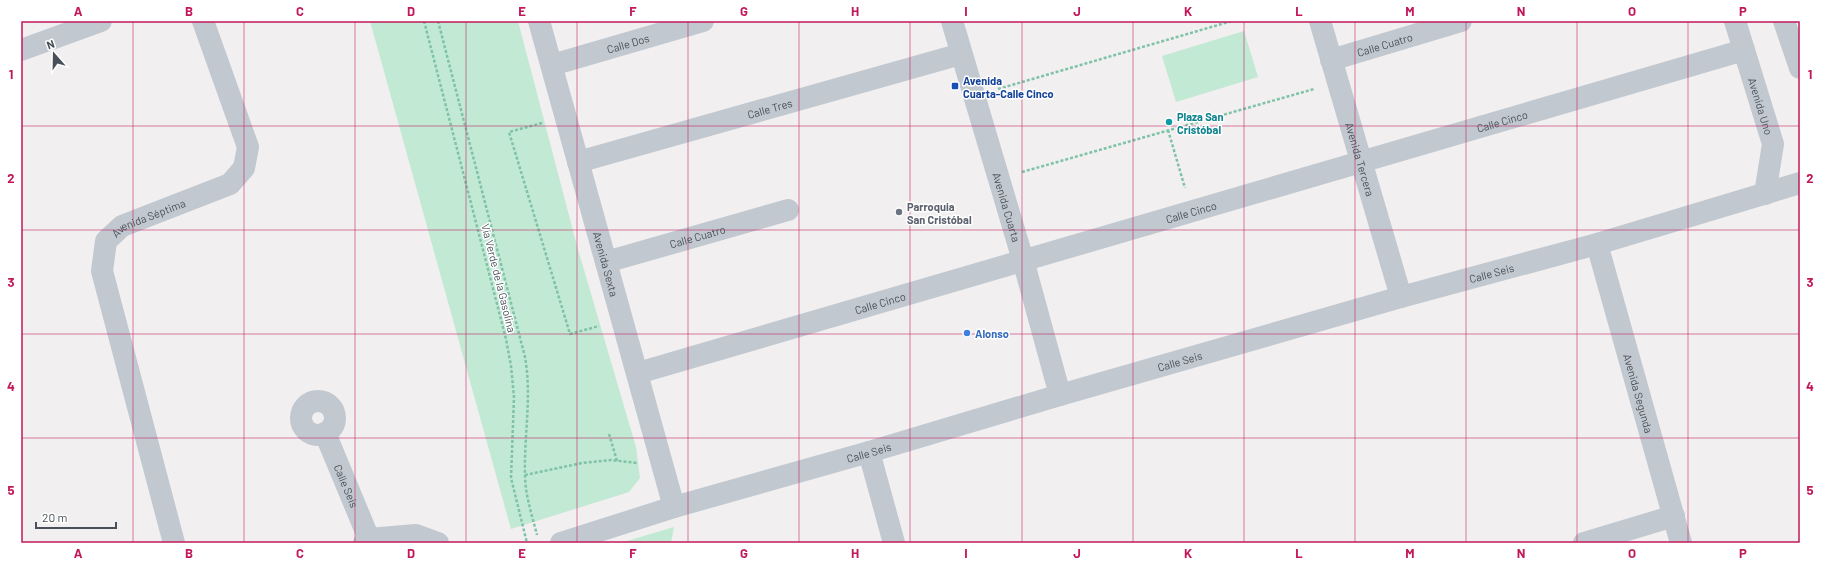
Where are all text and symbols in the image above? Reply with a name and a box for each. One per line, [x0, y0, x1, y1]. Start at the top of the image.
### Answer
text: A [74, 3, 83, 19]
text: B [185, 3, 193, 19]
text: C [296, 3, 304, 19]
text: D [407, 3, 415, 19]
text: E [518, 3, 526, 19]
text: F [629, 3, 637, 19]
text: G [740, 3, 748, 19]
text: H [851, 3, 859, 19]
text: I [964, 3, 968, 19]
text: J [1073, 3, 1081, 19]
text: K [1184, 3, 1192, 19]
text: L [1295, 3, 1303, 19]
text: M [1405, 3, 1415, 19]
text: N [1517, 3, 1525, 19]
text: O [1628, 3, 1636, 19]
text: P [1739, 3, 1747, 19]
street label: Calle Cuatro [1355, 29, 1414, 58]
street label: Calle Dos [605, 31, 651, 55]
north arrow [34, 34, 74, 74]
text: N [45, 37, 56, 51]
text: 1 [9, 66, 13, 82]
text: 1 [1808, 66, 1812, 82]
place label: Avenida Cuarta-Calle Cinco [963, 74, 1054, 100]
street label: Avenida Uno [1746, 76, 1776, 136]
marker: Avenida Cuarta-Calle Cinco [950, 81, 960, 91]
street label: Calle Tres [746, 95, 793, 121]
street label: Calle Cinco [1475, 107, 1529, 134]
place label: Plaza San Cristóbal [1177, 110, 1223, 136]
marker: Plaza San Cristóbal [1164, 117, 1174, 127]
street label: Avenida Tercera [1344, 121, 1378, 198]
text: 2 [7, 170, 15, 186]
text: 2 [1806, 170, 1814, 186]
street label: Avenida Cuarta [991, 171, 1024, 243]
street label: Avenida Séptima [108, 196, 187, 239]
street label: Calle Cinco [1164, 198, 1218, 225]
place label: Parroquia San Cristóbal [907, 200, 972, 226]
marker: Parroquia San Cristóbal [894, 207, 904, 217]
street label: Vía Verde de la Gasolina [479, 222, 519, 334]
street label: Calle Cuatro [668, 222, 727, 250]
street label: Avenida Sexta [591, 230, 622, 298]
street label: Calle Seis [1468, 260, 1515, 285]
text: 3 [7, 274, 15, 290]
text: 3 [1806, 274, 1814, 290]
street label: Calle Cinco [853, 289, 907, 316]
place label: Alonso [975, 327, 1009, 340]
marker: Alonso [962, 328, 972, 338]
street label: Calle Seis [1156, 348, 1203, 373]
street label: Avenida Segunda [1622, 352, 1656, 434]
text: 4 [7, 378, 15, 394]
text: 4 [1806, 378, 1814, 394]
street label: Calle Seis [845, 439, 893, 465]
street label: Calle Seis [332, 462, 362, 509]
text: 5 [7, 482, 15, 498]
text: 5 [1806, 482, 1814, 498]
scale bar [36, 504, 116, 530]
text: 20 m [42, 510, 68, 524]
text: A [74, 545, 83, 561]
text: B [185, 545, 193, 561]
text: C [296, 545, 304, 561]
text: D [407, 545, 415, 561]
text: E [518, 545, 526, 561]
text: F [629, 545, 637, 561]
text: G [740, 545, 748, 561]
text: H [851, 545, 859, 561]
text: I [964, 545, 968, 561]
text: J [1073, 545, 1081, 561]
text: K [1184, 545, 1192, 561]
text: L [1295, 545, 1303, 561]
text: M [1405, 545, 1415, 561]
text: N [1517, 545, 1525, 561]
text: O [1628, 545, 1636, 561]
text: P [1739, 545, 1747, 561]

